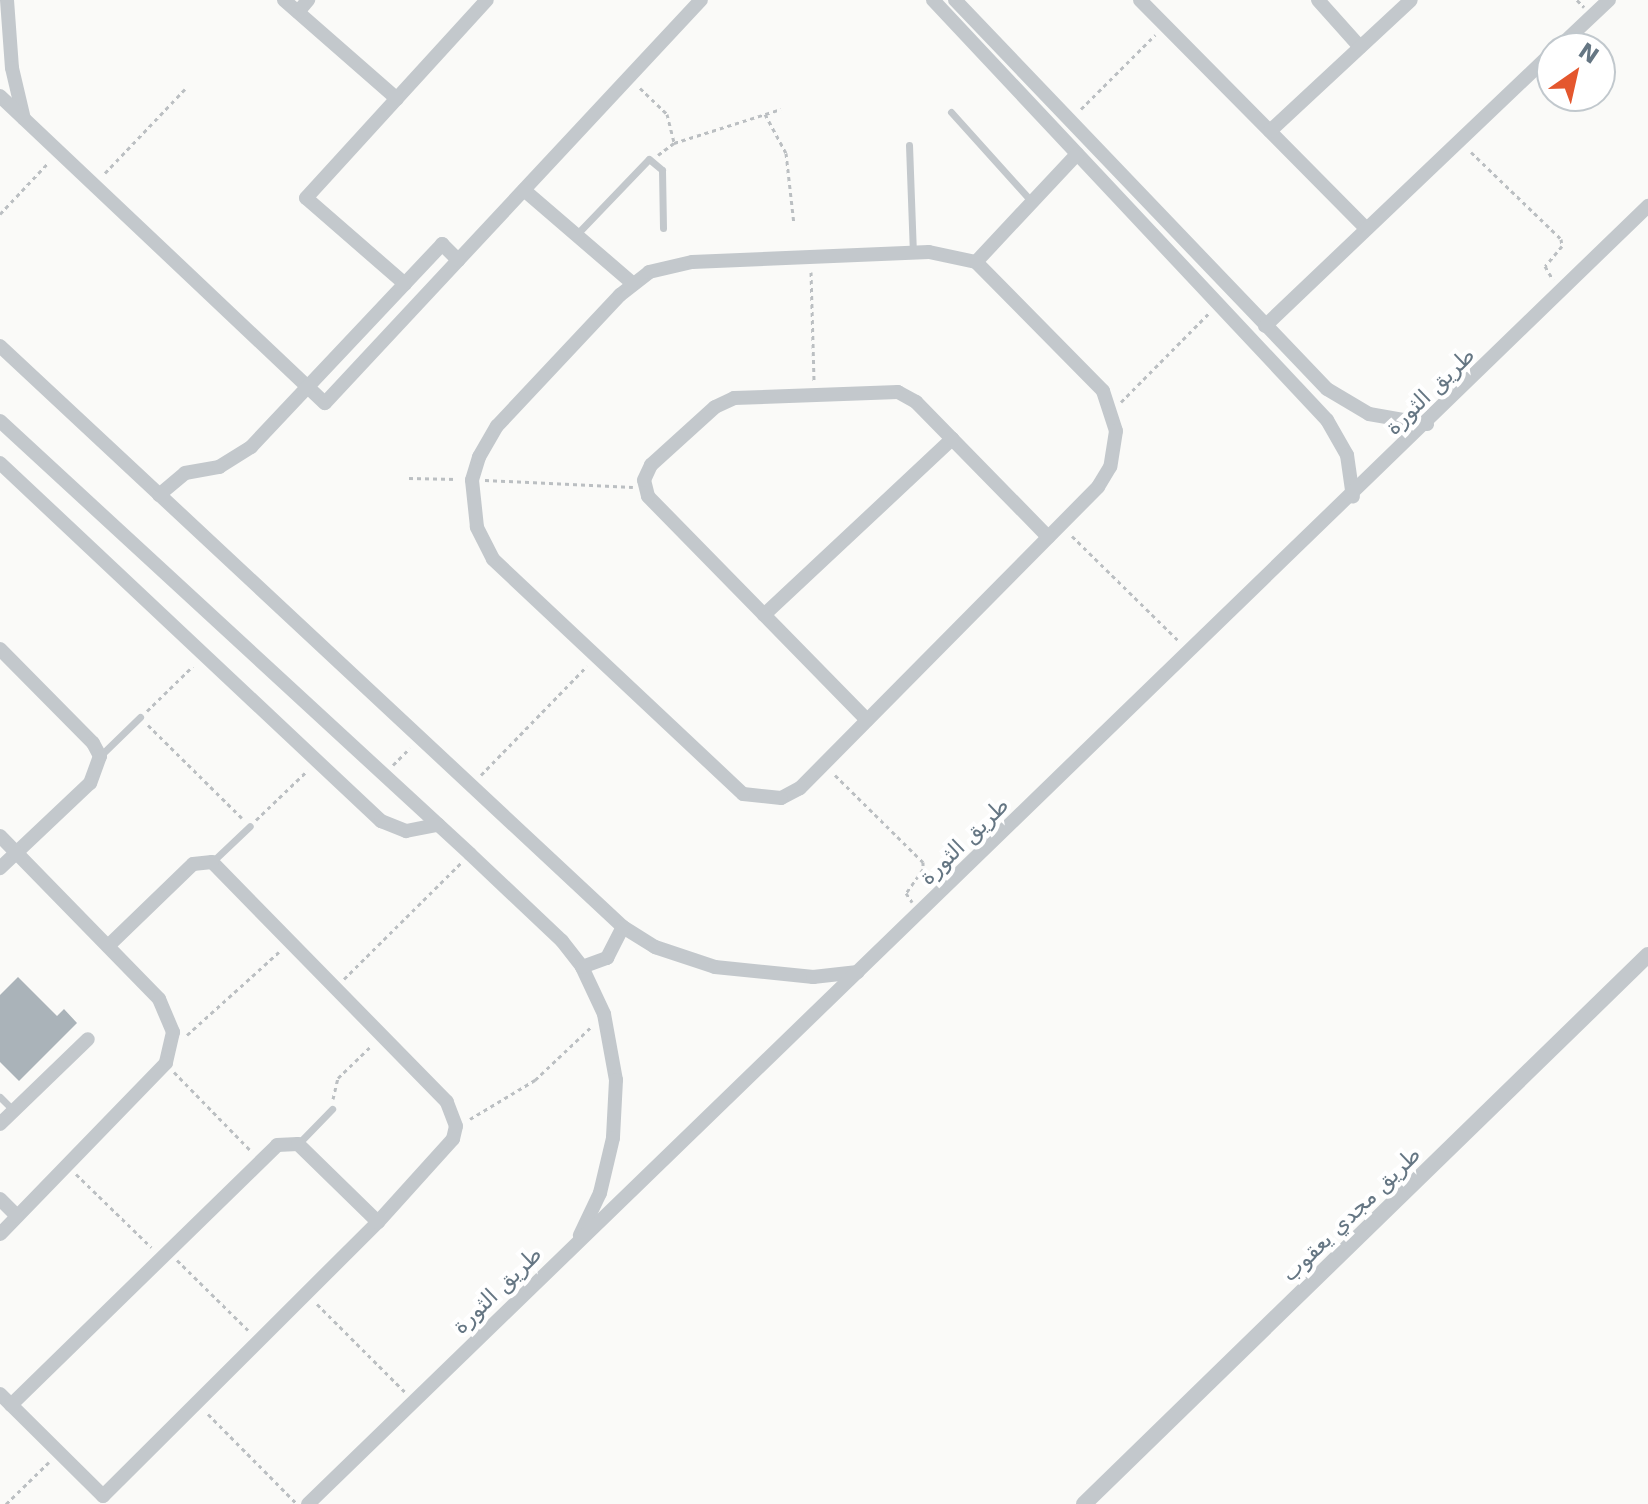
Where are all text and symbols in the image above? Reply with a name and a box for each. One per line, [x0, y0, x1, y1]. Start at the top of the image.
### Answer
north arrow [1536, 32, 1616, 112]
text: N [1574, 38, 1603, 69]
street label: طريق الثورة [1380, 342, 1480, 440]
street label: طريق الثورة [914, 792, 1014, 890]
street label: طريق مجدي يعقوب [1276, 1141, 1426, 1287]
street label: طريق الثورة [447, 1241, 547, 1339]

